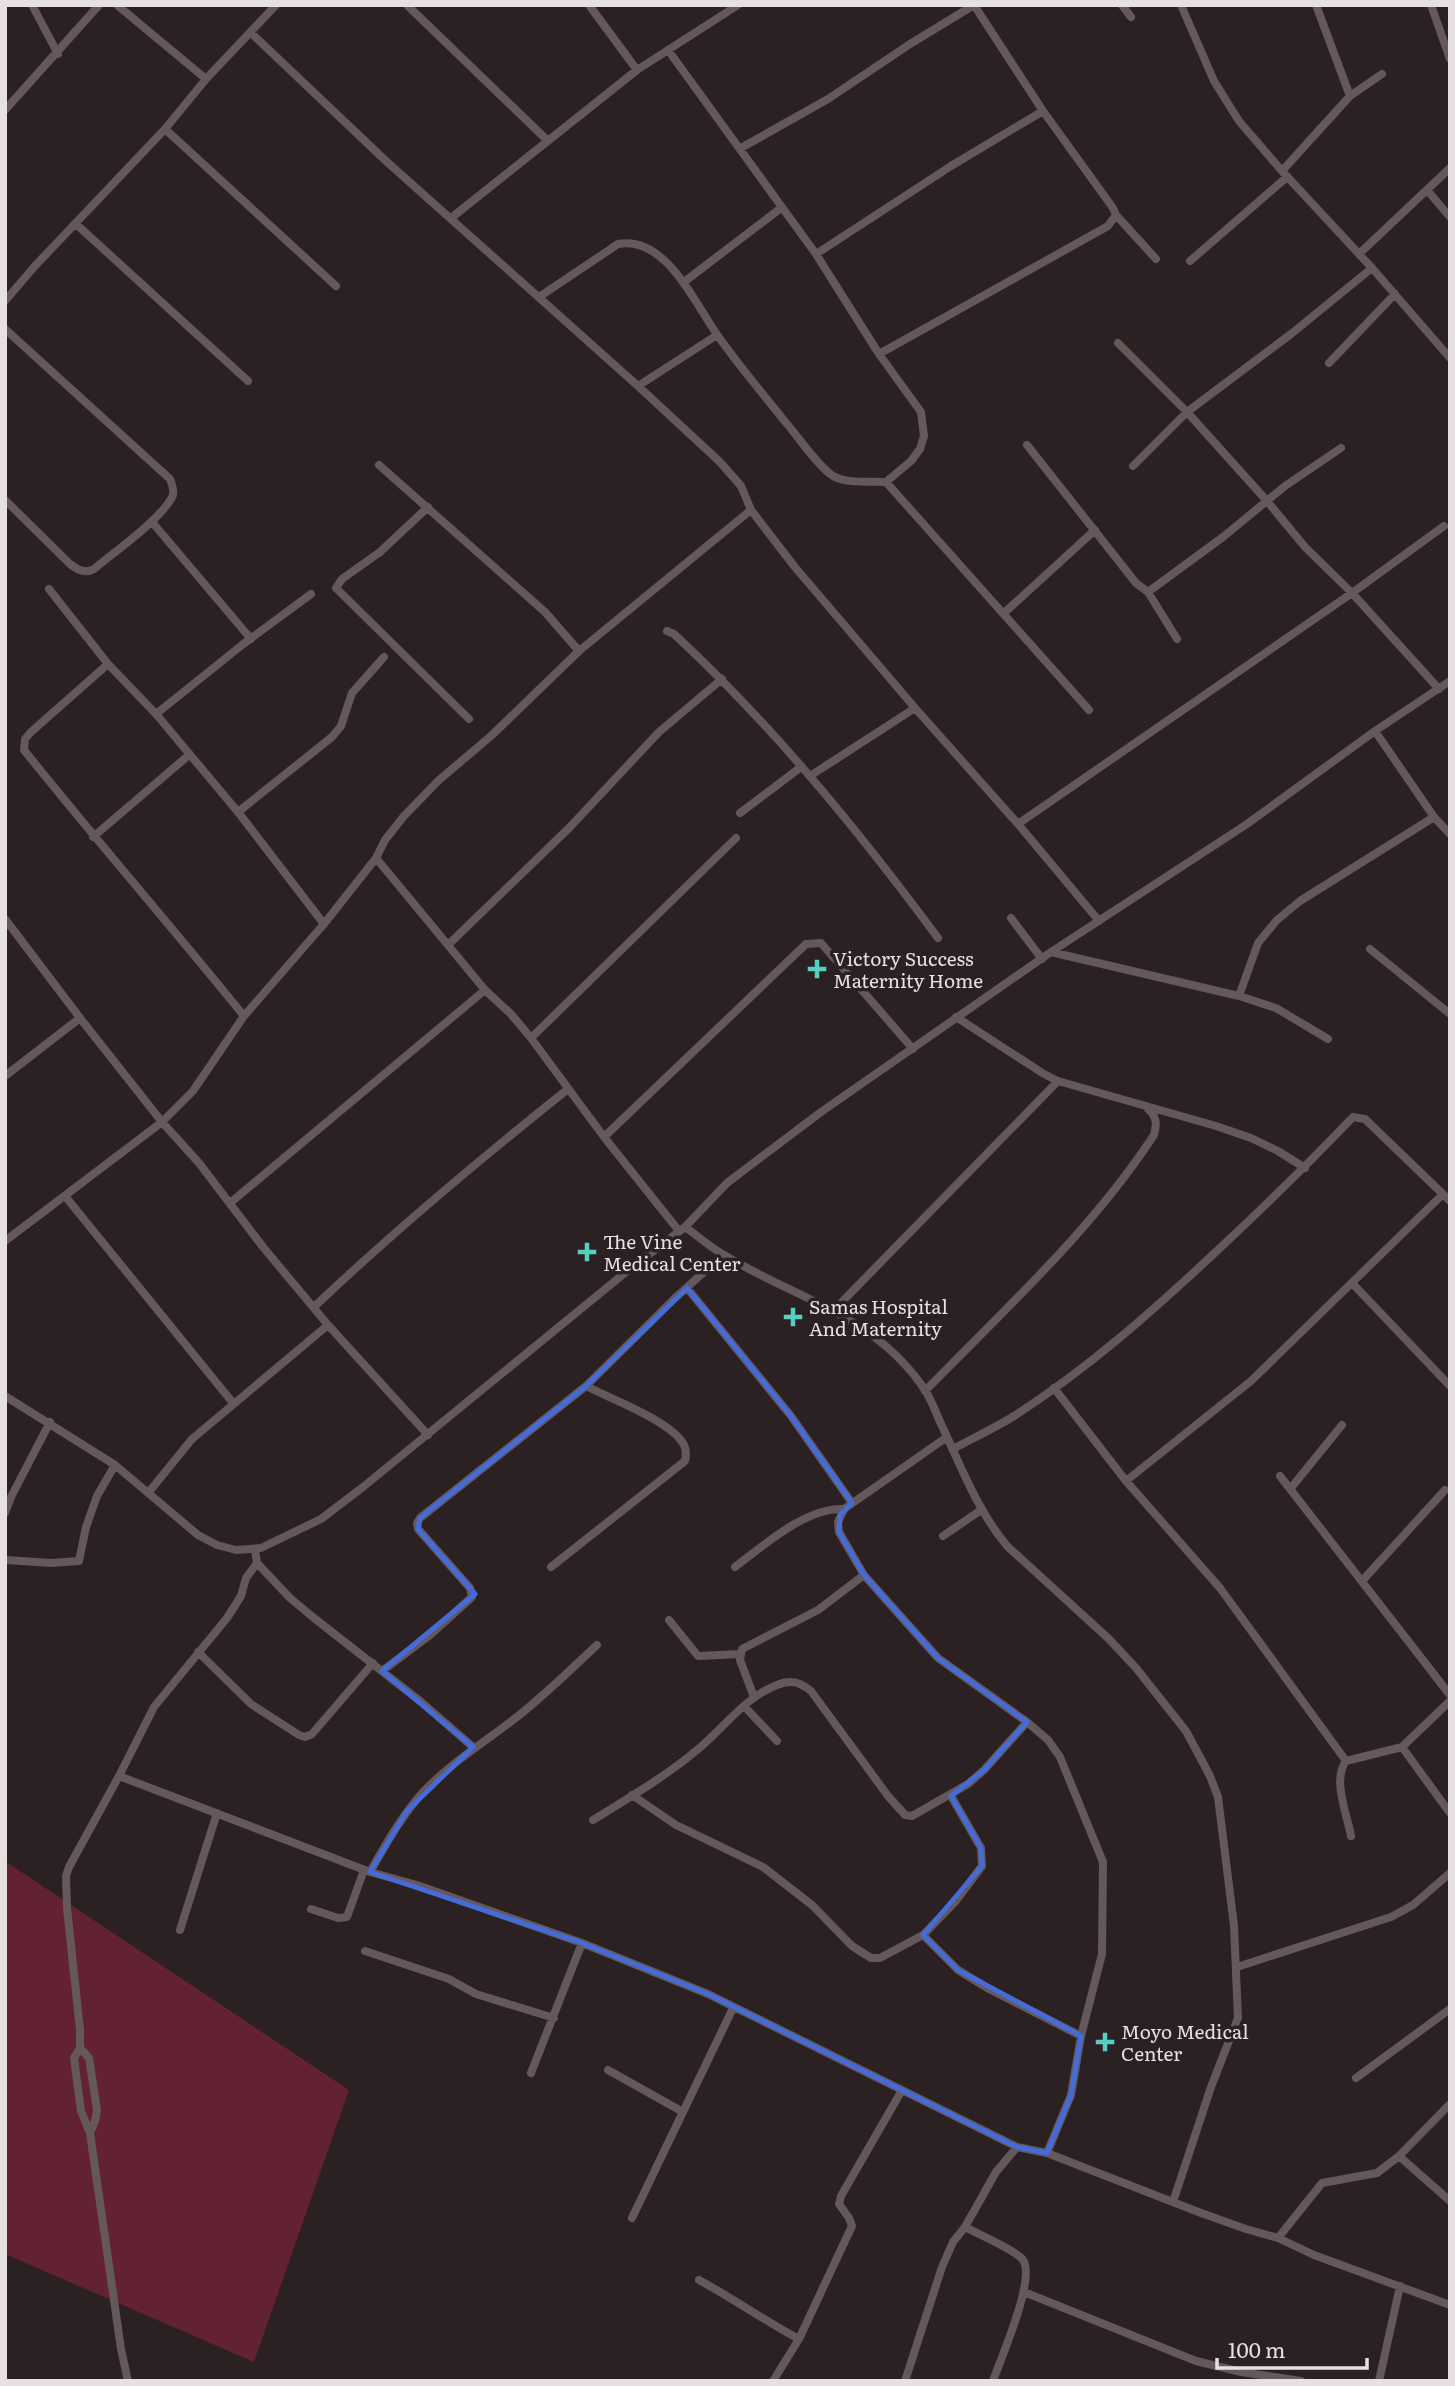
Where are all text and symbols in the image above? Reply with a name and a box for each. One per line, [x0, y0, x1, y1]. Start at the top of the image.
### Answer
place label: Victory Success Maternity Home [833, 944, 983, 994]
marker: Victory Success Maternity Home [807, 959, 827, 979]
place label: The Vine Medical Center [603, 1227, 741, 1277]
marker: The Vine Medical Center [577, 1242, 597, 1262]
place label: Samas Hospital And Maternity [809, 1292, 948, 1342]
marker: Samas Hospital And Maternity [783, 1307, 803, 1327]
place label: Moyo Medical Center [1121, 2017, 1249, 2067]
marker: Moyo Medical Center [1095, 2032, 1115, 2052]
scale bar [1217, 2326, 1368, 2370]
text: 100 m [1228, 2333, 1285, 2364]

